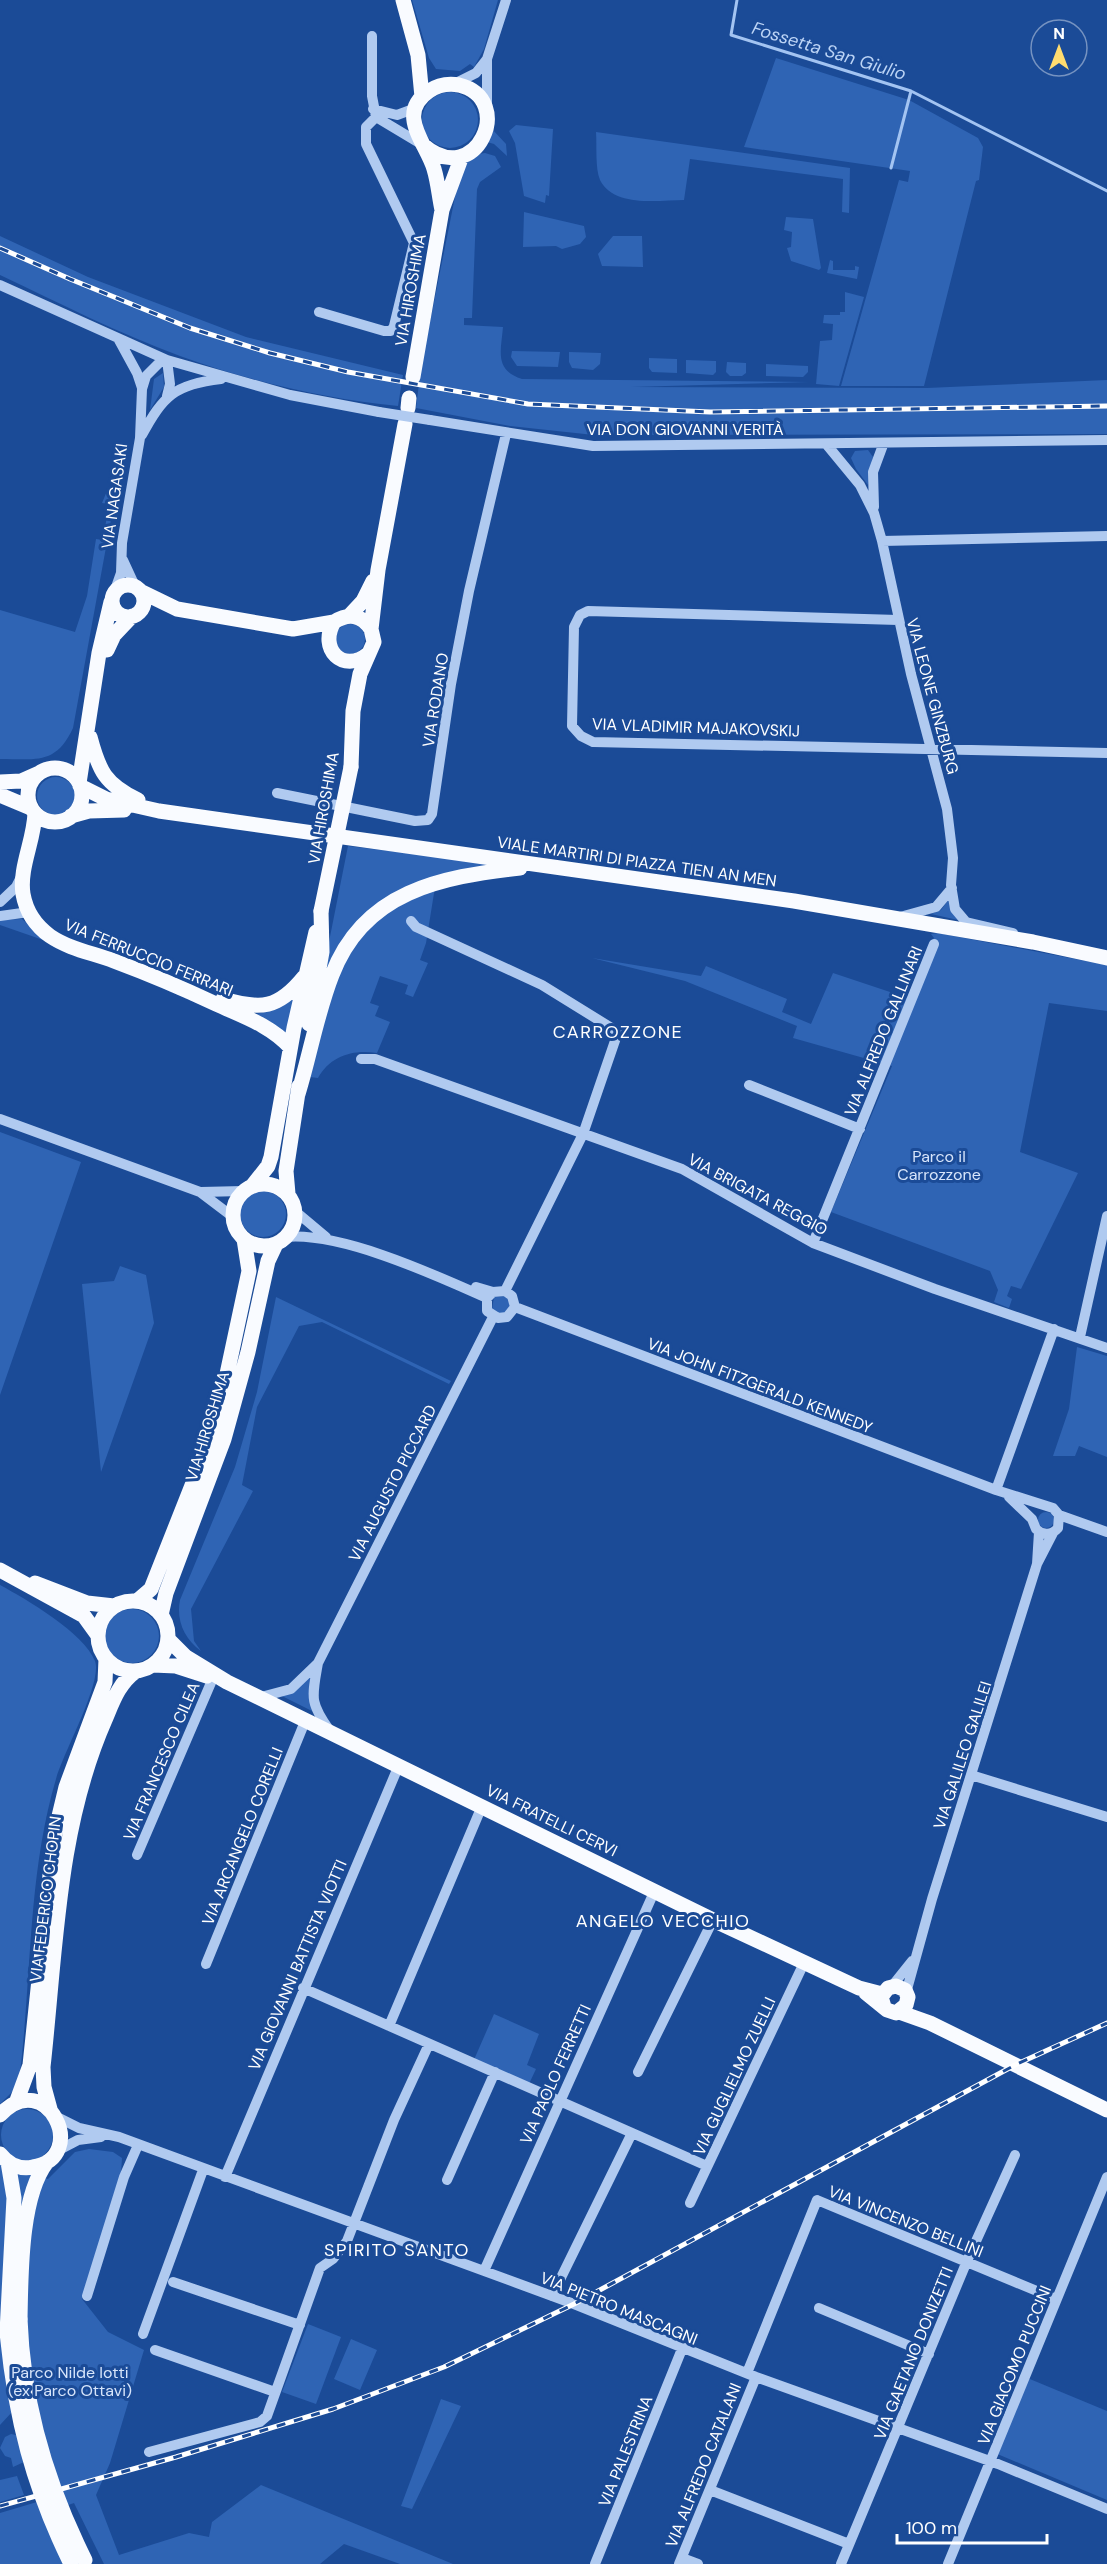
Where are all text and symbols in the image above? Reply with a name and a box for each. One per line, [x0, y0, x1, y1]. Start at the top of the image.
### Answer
water label: Fossetta San Giulio [749, 16, 909, 86]
north arrow [1029, 18, 1089, 78]
text: N [1053, 23, 1065, 44]
street label: VIA HIROSHIMA [390, 232, 431, 348]
street label: VIA DON GIOVANNI VERITÀ [586, 419, 784, 440]
street label: VIA NAGASAKI [97, 442, 132, 550]
street label: VIA LEONE GINZBURG [902, 616, 963, 777]
street label: VIA RODANO [418, 651, 453, 749]
street label: VIA VLADIMIR MAJAKOVSKIJ [592, 713, 800, 742]
street label: VIA HIROSHIMA [303, 750, 344, 866]
street label: VIALE MARTIRI DI PIAZZA TIEN AN MEN [496, 831, 778, 892]
street label: VIA FERRUCCIO FERRARI [61, 914, 236, 1001]
street label: VIA ALFREDO GALLINARI [840, 943, 927, 1119]
district label: CARROZZONE [553, 1020, 683, 1044]
park label: Parco il Carrozzone [897, 1146, 981, 1185]
street label: VIA BRIGATA REGGIO [684, 1149, 831, 1240]
street label: VIA JOHN FITZGERALD KENNEDY [644, 1333, 875, 1438]
street label: VIA HIROSHIMA [181, 1368, 234, 1484]
street label: VIA AUGUSTO PICCARD [344, 1401, 441, 1565]
street label: VIA FRANCESCO CILEA [119, 1678, 205, 1844]
street label: VIA GALILEO GALILEI [929, 1678, 996, 1832]
street label: VIA ARCANGELO CORELLI [197, 1744, 288, 1928]
street label: VIA FRATELLI CERVI [483, 1780, 621, 1861]
street label: VIA FEDERICO CHOPIN [25, 1815, 66, 1983]
street label: VIA GIOVANNI BATTISTA VIOTTI [243, 1857, 351, 2074]
district label: ANGELO VECCHIO [576, 1909, 750, 1933]
street label: VIA GUGLIELMO ZUELLI [688, 1994, 780, 2159]
street label: VIA PAOLO FERRETTI [515, 2001, 596, 2147]
street label: VIA VINCENZO BELLINI [825, 2181, 986, 2262]
district label: SPIRITO SANTO [324, 2238, 470, 2262]
street label: VIA GAETANO DONIZETTI [869, 2264, 958, 2443]
street label: VIA PIETRO MASCAGNI [537, 2267, 701, 2350]
street label: VIA GIACOMO PUCCINI [973, 2282, 1056, 2448]
park label: Parco Nilde Iotti (ex Parco Ottavi) [8, 2362, 132, 2401]
street label: VIA ALFREDO CATALANI [661, 2380, 746, 2551]
street label: VIA PALESTRINA [594, 2392, 657, 2510]
scale bar [897, 2507, 1047, 2545]
text: 100 m [906, 2516, 957, 2540]

